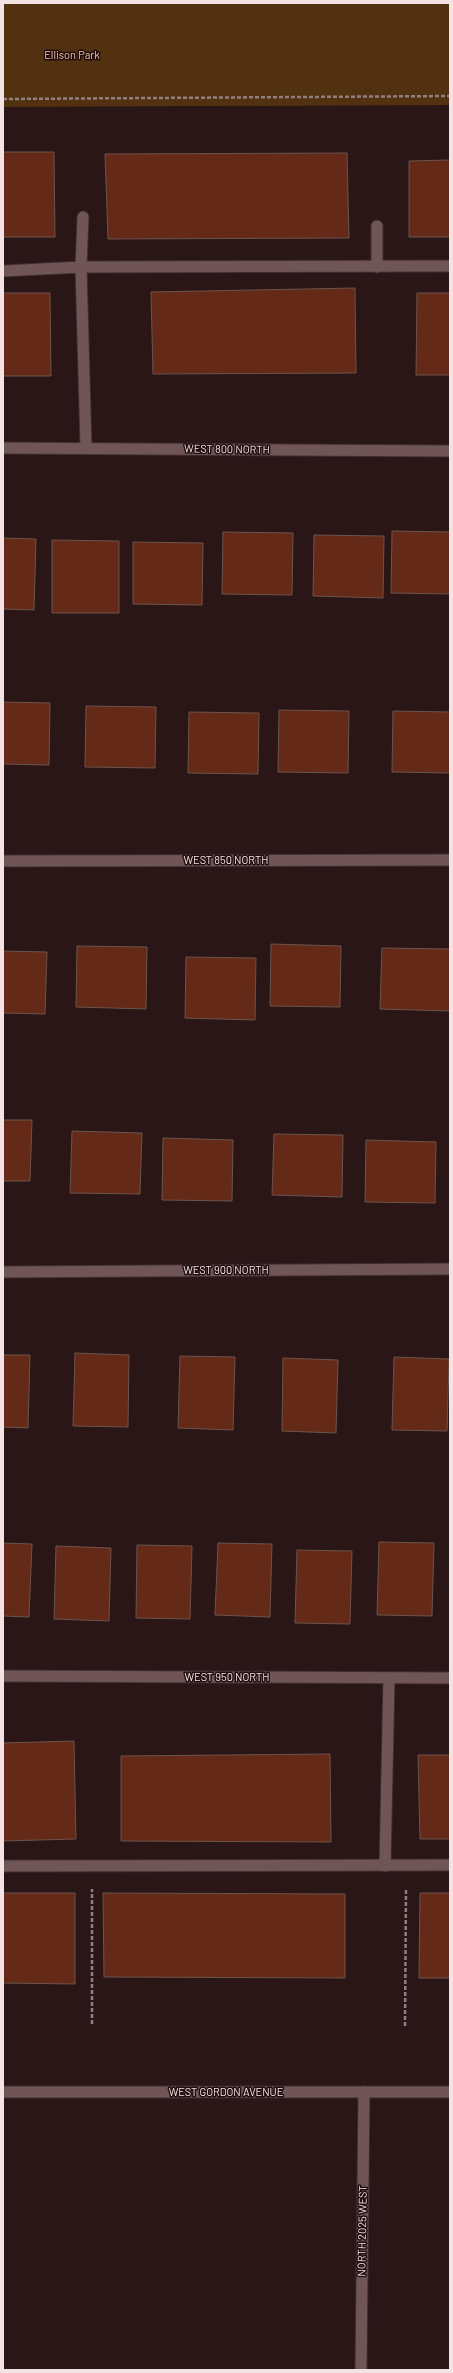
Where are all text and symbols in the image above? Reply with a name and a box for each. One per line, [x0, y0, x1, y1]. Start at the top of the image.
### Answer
park label: Ellison Park [44, 48, 100, 61]
street label: WEST 800 NORTH [184, 441, 270, 456]
street label: WEST 850 NORTH [183, 853, 269, 866]
street label: WEST 900 NORTH [183, 1263, 269, 1276]
street label: WEST 950 NORTH [184, 1670, 270, 1683]
street label: WEST GORDON AVENUE [169, 2085, 284, 2098]
street label: NORTH 2025 WEST [354, 2185, 369, 2277]

